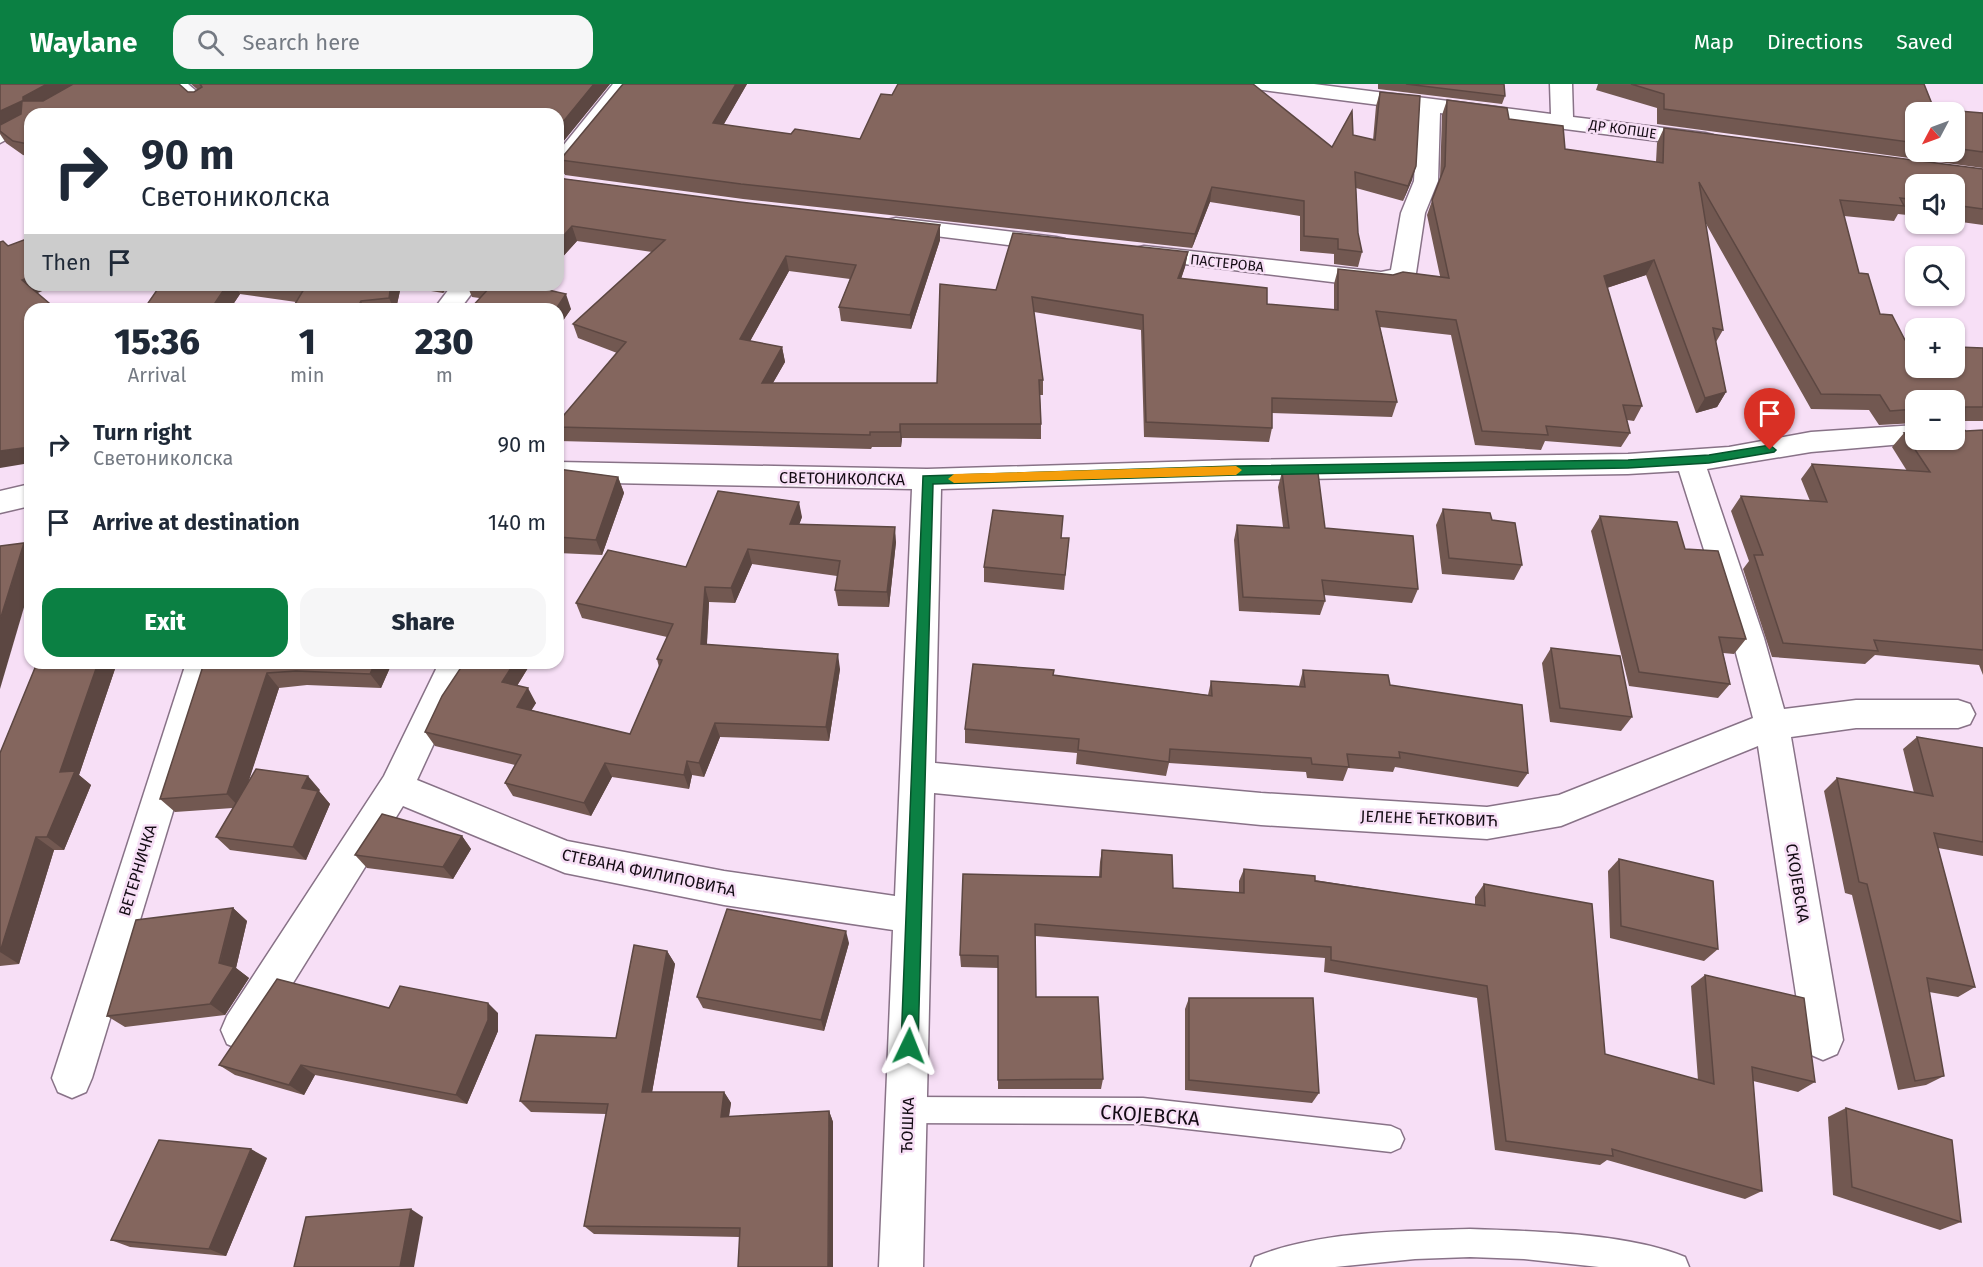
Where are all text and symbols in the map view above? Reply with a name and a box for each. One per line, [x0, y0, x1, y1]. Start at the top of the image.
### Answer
search box [173, 15, 593, 69]
text: Waylane [30, 26, 137, 59]
icon: search [194, 26, 227, 59]
text: Search here [242, 29, 360, 56]
text: Map [1694, 29, 1734, 55]
text: Directions [1767, 29, 1863, 55]
text: Saved [1896, 29, 1953, 55]
north arrow [1905, 102, 1965, 162]
map controls [1905, 102, 1965, 450]
street label: ДР КОПШЕ [1587, 116, 1658, 143]
text: 90 m [141, 130, 235, 180]
icon: right [42, 132, 120, 210]
button: sound [1905, 174, 1965, 234]
text: Светониколска [141, 181, 330, 213]
icon: arrive [103, 246, 136, 279]
button: search [1905, 246, 1965, 306]
text: Then [42, 249, 91, 276]
street label: ПАСТЕРОВА [1189, 251, 1265, 276]
button: + [1905, 318, 1965, 378]
text: 15:36 [114, 320, 200, 364]
text: 1 [299, 320, 316, 364]
text: 230 [415, 320, 474, 364]
text: Arrival [128, 363, 186, 387]
text: min [290, 363, 325, 387]
text: m [436, 363, 453, 387]
pin [1744, 388, 1795, 450]
button: − [1905, 390, 1965, 450]
icon: arrive [1753, 397, 1786, 430]
text: Turn right [93, 419, 192, 446]
icon: right [42, 428, 75, 461]
text: 90 m [497, 431, 546, 458]
text: Светониколска [93, 446, 233, 470]
street label: СВЕТОНИКОЛСКА [779, 468, 906, 489]
icon: arrive [42, 506, 75, 539]
text: Arrive at destination [93, 509, 300, 536]
text: 140 m [488, 509, 546, 536]
button: Exit [42, 588, 288, 657]
button: Share [300, 588, 546, 657]
street label: ЈЕЛЕНЕ ЋЕТКОВИЋ [1360, 807, 1498, 830]
street label: ВЕТЕРНИЧКА [115, 821, 161, 918]
street label: СКОЈЕВСКА [1782, 842, 1813, 925]
street label: СТЕВАНА ФИЛИПОВИЋА [560, 845, 738, 900]
position arrow [877, 1014, 941, 1078]
street label: ЋОШКА [897, 1096, 918, 1153]
street label: СКОЈЕВСКА [1099, 1100, 1201, 1130]

